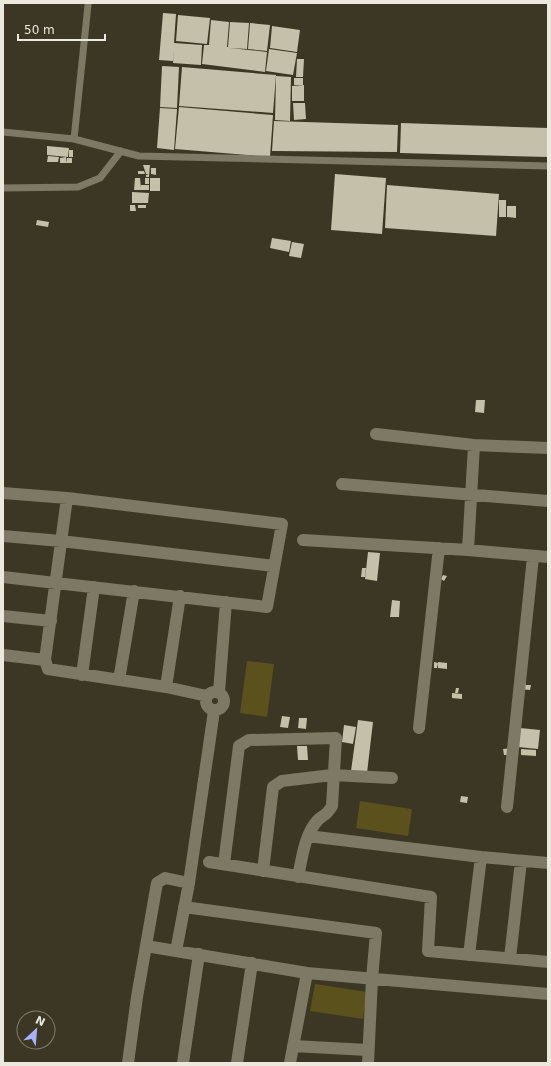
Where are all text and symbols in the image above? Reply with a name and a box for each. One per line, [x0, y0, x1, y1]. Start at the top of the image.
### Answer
scale bar [18, 16, 105, 42]
text: 50 m [24, 23, 55, 37]
north arrow [16, 1010, 56, 1050]
text: N [33, 1014, 47, 1029]

